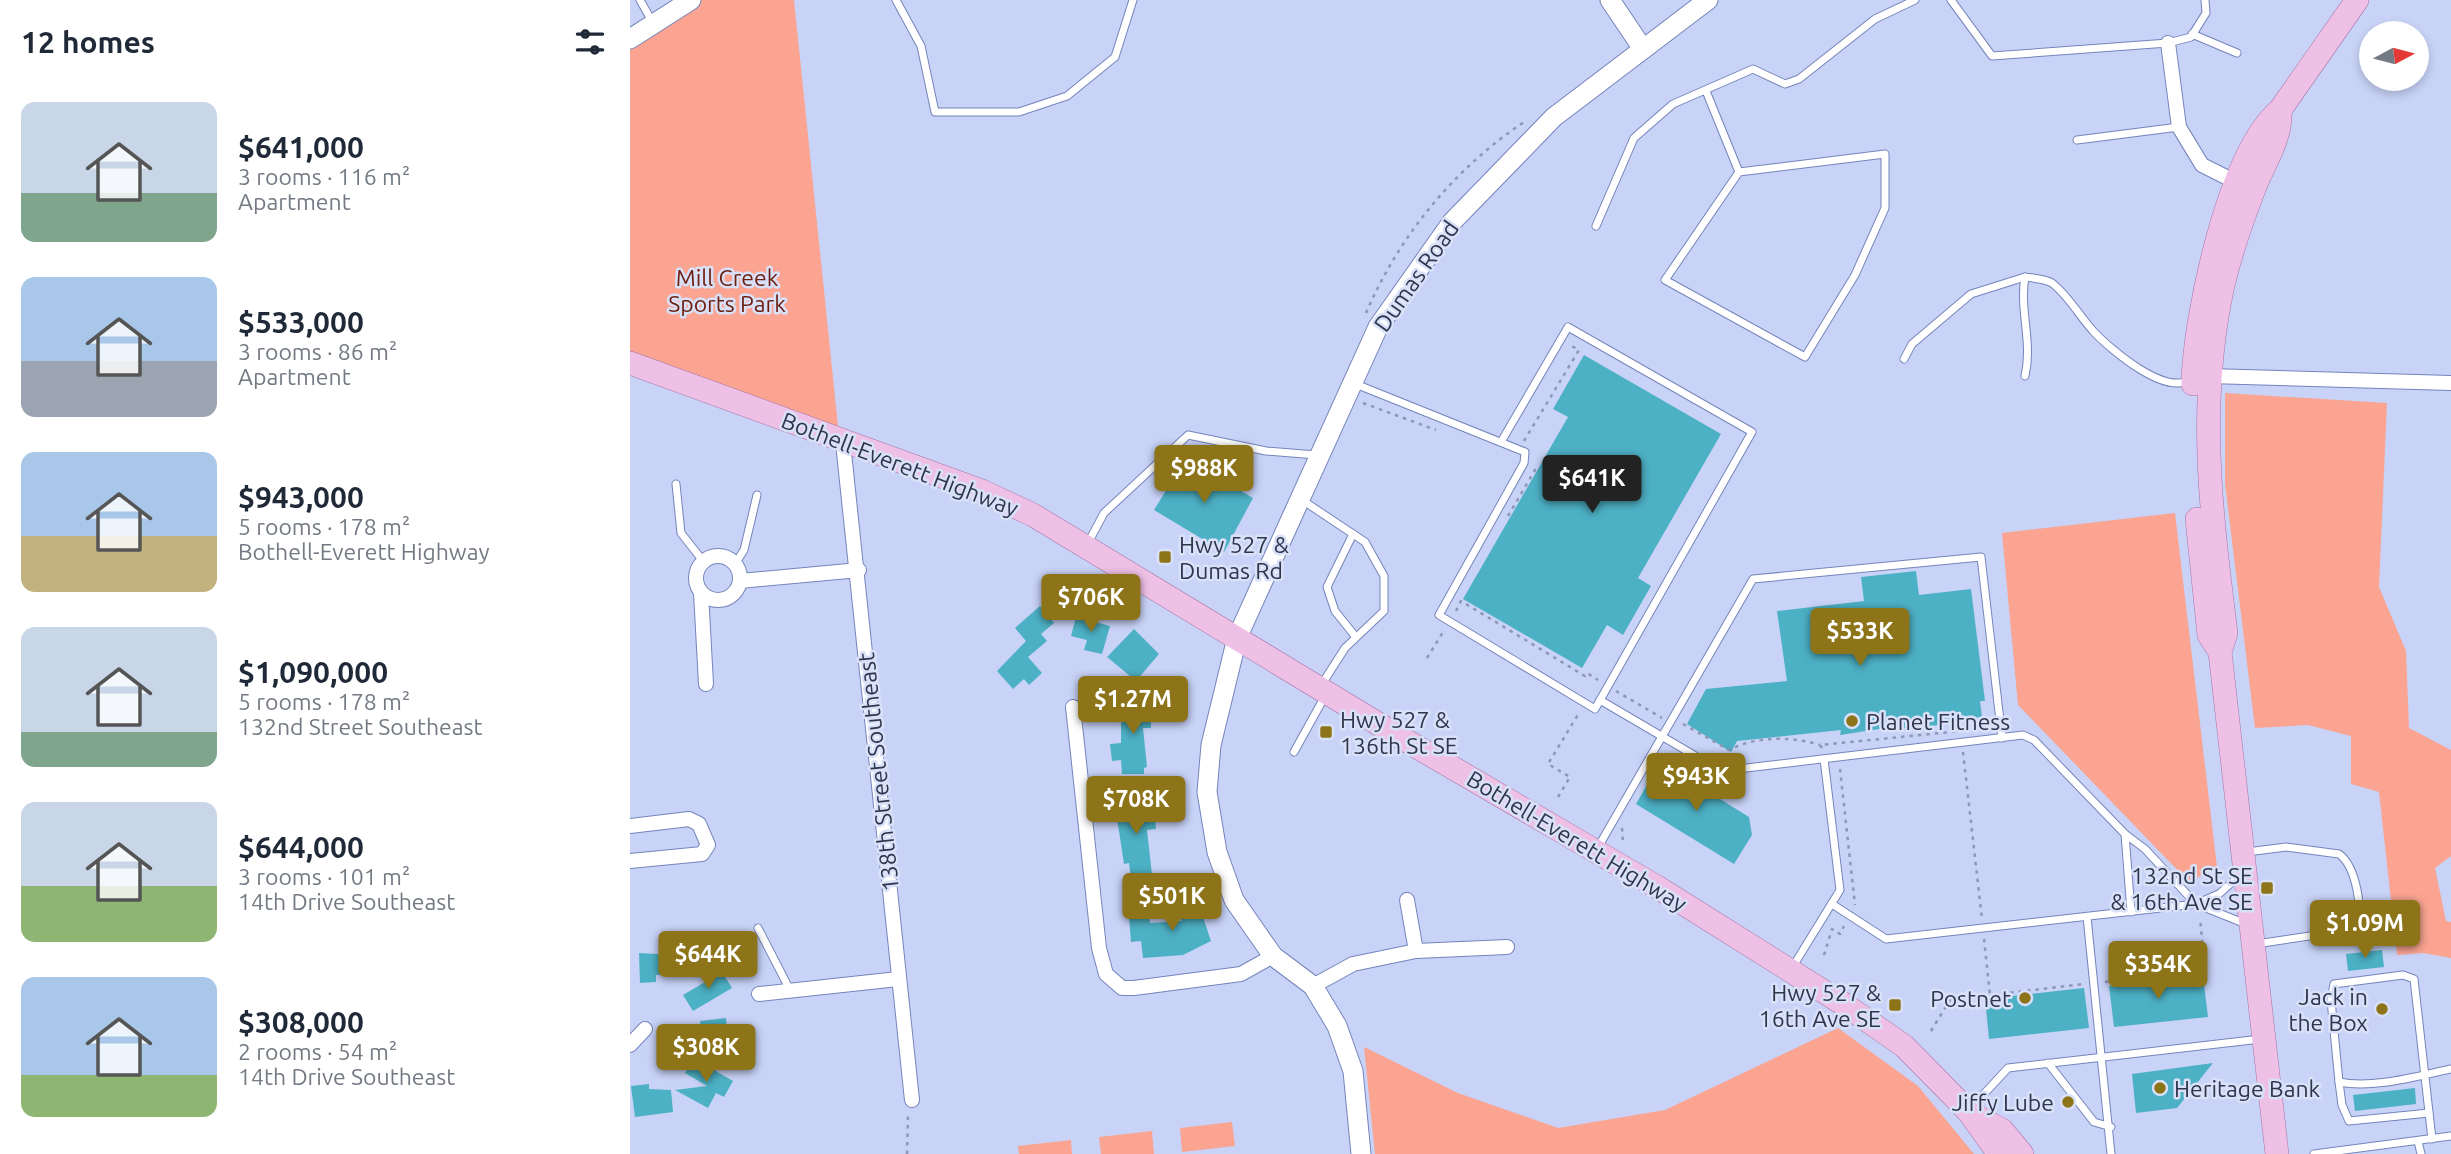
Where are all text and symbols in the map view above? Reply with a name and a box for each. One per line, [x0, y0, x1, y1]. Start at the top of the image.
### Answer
north arrow [2359, 21, 2429, 91]
map controls [2359, 21, 2429, 91]
icon: filters [571, 23, 609, 61]
text: 12 homes [21, 25, 155, 59]
icon: home [77, 130, 161, 214]
text: $641,000 [238, 130, 364, 164]
text: 3 rooms · 116 m² [238, 164, 410, 189]
text: Apartment [238, 189, 351, 214]
street label: Dumas Road [1369, 216, 1463, 336]
park label: Mill Creek Sports Park [668, 265, 786, 316]
icon: home [77, 305, 161, 389]
text: $533,000 [238, 305, 364, 339]
text: 3 rooms · 86 m² [238, 339, 397, 364]
text: Apartment [238, 364, 351, 389]
street label: Bothell-Everett Highway [778, 407, 1022, 521]
pin: $988K [1155, 446, 1253, 505]
text: $988K [1170, 455, 1238, 480]
pin: $641K [1543, 456, 1641, 515]
text: $641K [1558, 465, 1626, 490]
icon: home [77, 480, 161, 564]
text: $943,000 [238, 480, 364, 514]
text: 5 rooms · 178 m² [238, 514, 410, 539]
place label: Hwy 527 & Dumas Rd [1179, 532, 1289, 583]
text: Bothell-Everett Highway [238, 539, 490, 564]
marker: Hwy 527 & Dumas Rd [1157, 549, 1173, 565]
pin: $706K [1042, 574, 1140, 634]
text: $706K [1057, 584, 1125, 609]
pin: $533K [1811, 608, 1909, 668]
text: $533K [1826, 618, 1894, 643]
street label: 138th Street Southeast [853, 651, 903, 893]
icon: home [77, 655, 161, 739]
text: $1,090,000 [238, 655, 388, 689]
pin: $1.27M [1076, 676, 1190, 736]
text: $1.27M [1094, 686, 1172, 711]
text: 5 rooms · 178 m² [238, 689, 410, 714]
place label: Hwy 527 & 136th St SE [1340, 707, 1458, 758]
place label: Planet Fitness [1866, 709, 2010, 734]
marker: Planet Fitness [1844, 713, 1860, 729]
text: 132nd Street Southeast [238, 714, 483, 739]
marker: Hwy 527 & 136th St SE [1318, 724, 1334, 740]
pin: $943K [1647, 754, 1745, 813]
text: $943K [1662, 763, 1730, 788]
street label: Bothell-Everett Highway [1463, 766, 1691, 916]
pin: $708K [1087, 776, 1185, 836]
text: $708K [1102, 786, 1170, 811]
icon: home [77, 830, 161, 914]
text: $644,000 [238, 830, 364, 864]
place label: 132nd St SE & 16th Ave SE [2111, 863, 2253, 914]
text: 3 rooms · 101 m² [238, 864, 410, 889]
pin: $501K [1123, 874, 1221, 933]
marker: 132nd St SE & 16th Ave SE [2259, 880, 2275, 896]
text: $501K [1138, 883, 1206, 908]
text: 14th Drive Southeast [238, 889, 455, 914]
pin: $1.09M [2308, 900, 2422, 960]
text: $1.09M [2326, 910, 2404, 935]
pin: $644K [659, 932, 757, 991]
text: $644K [674, 941, 742, 966]
pin: $354K [2109, 942, 2207, 1001]
text: $354K [2124, 951, 2192, 976]
place label: Hwy 527 & 16th Ave SE [1759, 980, 1881, 1031]
place label: Jack in the Box [2288, 984, 2368, 1035]
place label: Postnet [1930, 986, 2011, 1011]
marker: Postnet [2017, 990, 2033, 1006]
marker: Hwy 527 & 16th Ave SE [1887, 997, 1903, 1013]
marker: Jack in the Box [2374, 1001, 2390, 1017]
icon: home [77, 1005, 161, 1089]
text: $308,000 [238, 1005, 364, 1039]
pin: $308K [657, 1024, 755, 1084]
text: $308K [672, 1034, 740, 1059]
text: 2 rooms · 54 m² [238, 1039, 397, 1064]
text: 14th Drive Southeast [238, 1064, 455, 1089]
place label: Heritage Bank [2174, 1076, 2321, 1101]
marker: Heritage Bank [2152, 1080, 2168, 1096]
place label: Jiffy Lube [1952, 1090, 2054, 1115]
marker: Jiffy Lube [2060, 1094, 2076, 1110]

